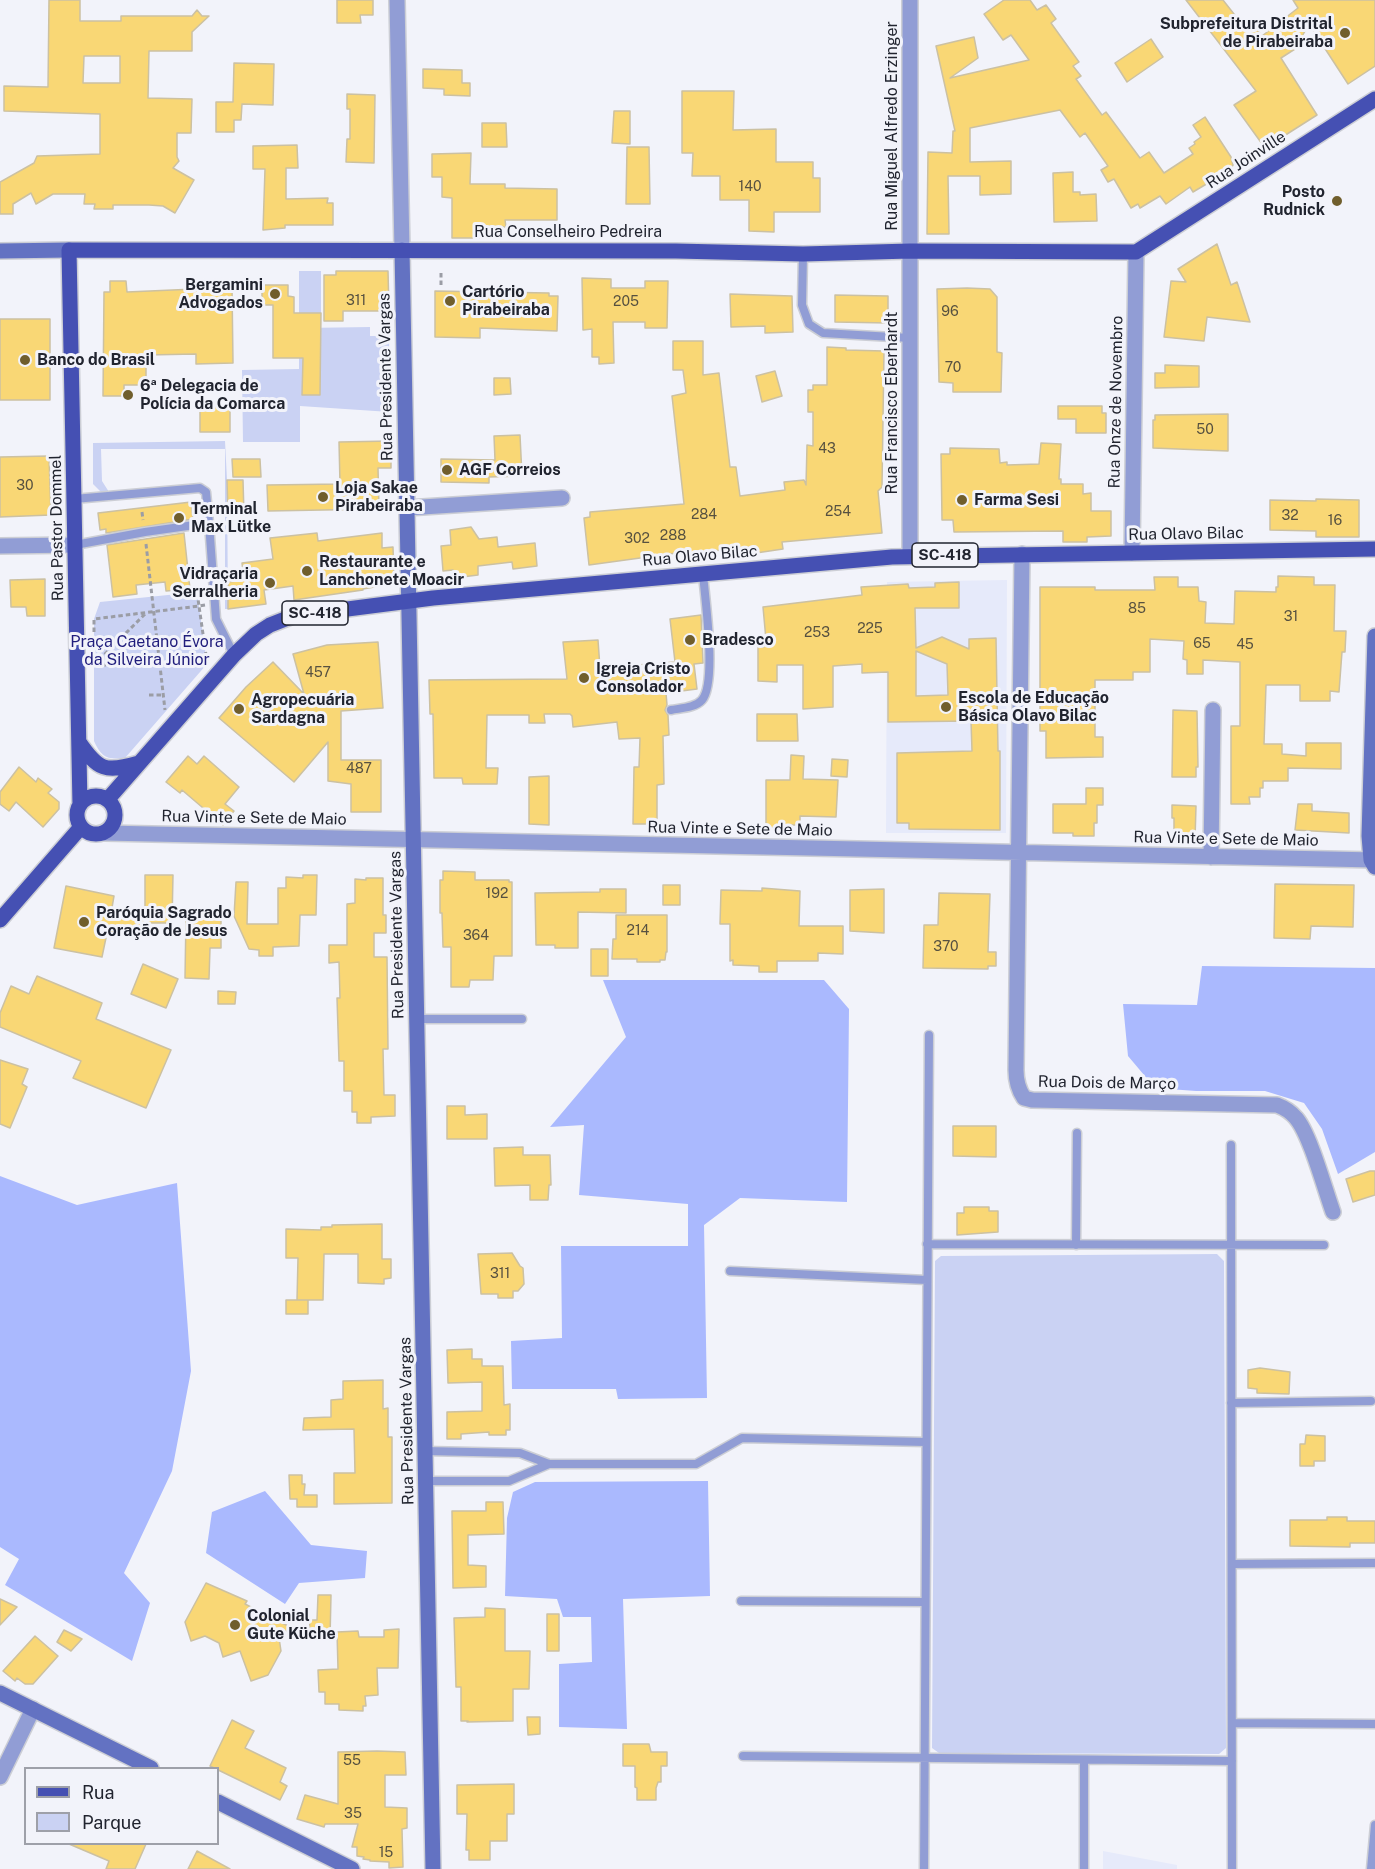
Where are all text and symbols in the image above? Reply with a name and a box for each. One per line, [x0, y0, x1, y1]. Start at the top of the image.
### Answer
place label: Subprefeitura Distrital de Pirabeiraba [1160, 14, 1333, 52]
street label: Rua Miguel Alfredo Erzinger [882, 21, 902, 231]
marker: Subprefeitura Distrital de Pirabeiraba [1338, 26, 1352, 40]
street label: Rua Joinville [1203, 127, 1289, 193]
house number: 140 [738, 179, 762, 195]
place label: Posto Rudnick [1263, 182, 1325, 220]
marker: Posto Rudnick [1330, 194, 1344, 208]
street label: Rua Conselheiro Pedreira [474, 222, 662, 242]
place label: Bergamini Advogados [178, 275, 263, 313]
place label: Cartório Pirabeiraba [462, 282, 550, 320]
marker: Bergamini Advogados [268, 287, 282, 301]
house number: 311 [346, 293, 366, 309]
street label: Rua Presidente Vargas [375, 293, 397, 461]
marker: Cartório Pirabeiraba [443, 294, 457, 308]
house number: 205 [613, 294, 639, 310]
house number: 96 [941, 304, 959, 320]
street label: Rua Francisco Eberhardt [882, 311, 902, 495]
street label: Rua Onze de Novembro [1105, 315, 1127, 489]
place label: Banco do Brasil [37, 350, 155, 370]
marker: Banco do Brasil [18, 353, 32, 367]
house number: 70 [945, 360, 961, 376]
place label: 6ª Delegacia de Polícia da Comarca [140, 376, 285, 414]
marker: 6ª Delegacia de Polícia da Comarca [121, 388, 135, 402]
house number: 50 [1196, 422, 1214, 438]
house number: 43 [818, 441, 836, 457]
street label: Rua Pastor Dommel [46, 455, 68, 601]
place label: AGF Correios [459, 460, 561, 480]
marker: AGF Correios [440, 463, 454, 477]
house number: 30 [16, 478, 34, 494]
place label: Loja Sakae Pirabeiraba [335, 478, 423, 516]
marker: Loja Sakae Pirabeiraba [316, 490, 330, 504]
place label: Farma Sesi [974, 490, 1059, 510]
marker: Farma Sesi [955, 493, 969, 507]
place label: Terminal Max Lütke [191, 499, 271, 537]
house number: 254 [825, 504, 851, 520]
house number: 284 [691, 507, 717, 523]
house number: 32 [1281, 508, 1299, 524]
marker: Terminal Max Lütke [172, 511, 186, 525]
house number: 16 [1328, 513, 1342, 529]
street label: Rua Olavo Bilac [1128, 523, 1244, 545]
house number: 288 [660, 528, 686, 544]
house number: 302 [624, 531, 650, 547]
street label: Rua Olavo Bilac [642, 541, 758, 571]
road number: SC-418 [912, 543, 978, 567]
place label: Restaurante e Lanchonete Moacir [319, 552, 464, 590]
place label: Vidraçaria Serralheria [172, 564, 258, 602]
marker: Restaurante e Lanchonete Moacir [300, 564, 314, 578]
marker: Vidraçaria Serralheria [263, 576, 277, 590]
road number: SC-418 [282, 601, 348, 625]
house number: 85 [1128, 601, 1146, 617]
house number: 31 [1284, 609, 1298, 625]
house number: 225 [857, 621, 883, 637]
house number: 253 [804, 625, 830, 641]
place label: Bradesco [702, 630, 774, 650]
park label: Praça Caetano Évora da Silveira Júnior [70, 632, 224, 670]
marker: Bradesco [683, 633, 697, 647]
house number: 65 [1193, 636, 1211, 652]
house number: 45 [1236, 637, 1254, 653]
place label: Igreja Cristo Consolador [596, 659, 690, 697]
house number: 457 [305, 665, 331, 681]
marker: Igreja Cristo Consolador [577, 671, 591, 685]
place label: Escola de Educação Básica Olavo Bilac [958, 688, 1109, 726]
place label: Agropecuária Sardagna [251, 690, 354, 728]
marker: Escola de Educação Básica Olavo Bilac [939, 700, 953, 714]
marker: Agropecuária Sardagna [232, 702, 246, 716]
house number: 487 [346, 761, 372, 777]
street label: Rua Vinte e Sete de Maio [161, 807, 347, 829]
street label: Rua Vinte e Sete de Maio [647, 818, 833, 840]
street label: Rua Vinte e Sete de Maio [1133, 828, 1319, 850]
street label: Rua Presidente Vargas [386, 851, 408, 1019]
house number: 192 [486, 886, 508, 902]
place label: Paróquia Sagrado Coração de Jesus [96, 903, 232, 941]
marker: Paróquia Sagrado Coração de Jesus [77, 915, 91, 929]
house number: 214 [627, 923, 649, 939]
house number: 364 [463, 928, 489, 944]
house number: 370 [933, 939, 959, 955]
street label: Rua Dois de Março [1038, 1072, 1176, 1094]
house number: 311 [490, 1266, 510, 1282]
street label: Rua Presidente Vargas [396, 1337, 418, 1505]
place label: Colonial Gute Küche [247, 1606, 336, 1644]
marker: Colonial Gute Küche [228, 1618, 242, 1632]
house number: 55 [343, 1753, 361, 1769]
legend [24, 1767, 219, 1845]
text: Rua [82, 1782, 114, 1803]
house number: 35 [344, 1806, 362, 1822]
text: Parque [82, 1812, 142, 1833]
house number: 15 [379, 1845, 393, 1861]

